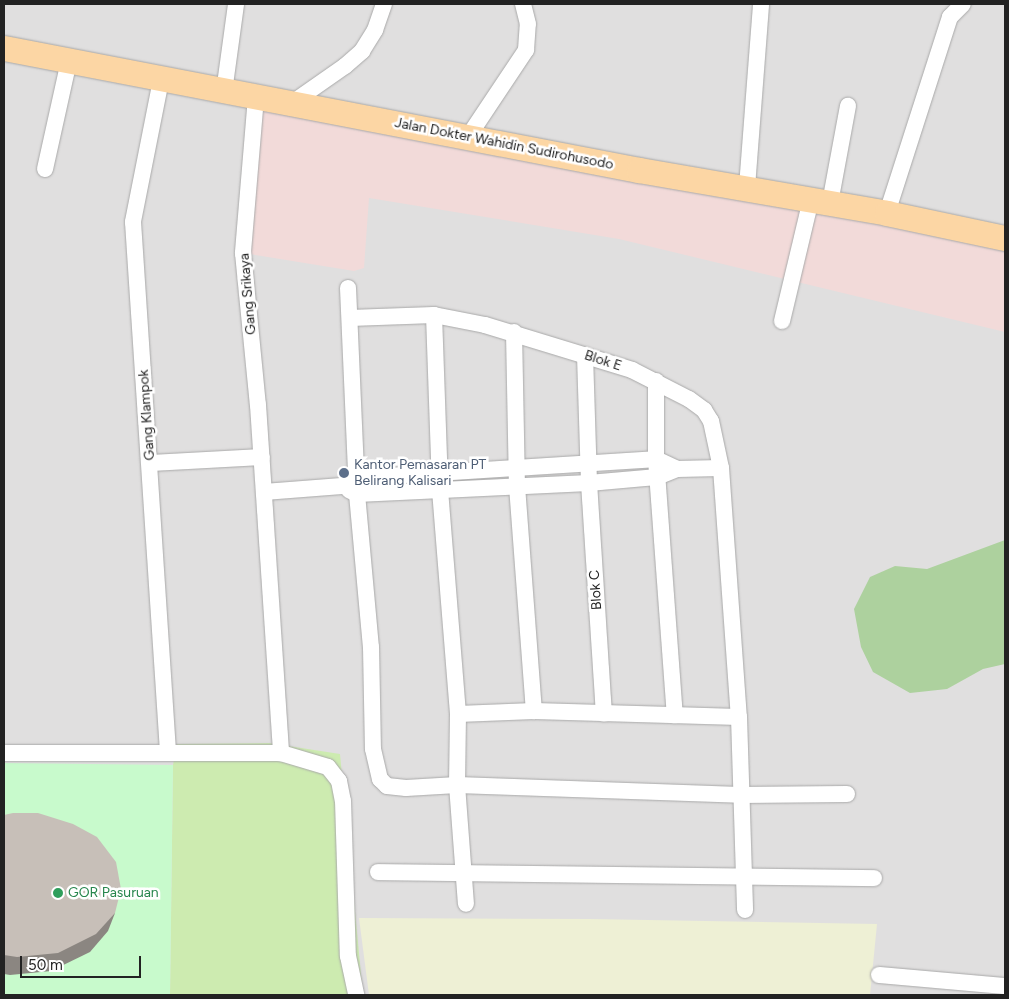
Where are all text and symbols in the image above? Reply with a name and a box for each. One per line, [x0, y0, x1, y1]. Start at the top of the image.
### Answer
street label: Jalan Dokter Wahidin Sudirohusodo [393, 115, 615, 173]
street label: Gang Srikaya [236, 252, 260, 336]
street label: Blok E [582, 347, 624, 375]
street label: Gang Klampok [135, 369, 159, 461]
place label: Kantor Pemasaran PT Belirang Kalisari [354, 457, 486, 490]
marker: Kantor Pemasaran PT Belirang Kalisari [338, 467, 350, 479]
street label: Blok C [586, 569, 606, 611]
place label: GOR Pasuruan [68, 885, 159, 901]
marker: GOR Pasuruan [52, 887, 64, 899]
scale bar [22, 946, 144, 978]
text: 50 m [28, 956, 63, 974]

